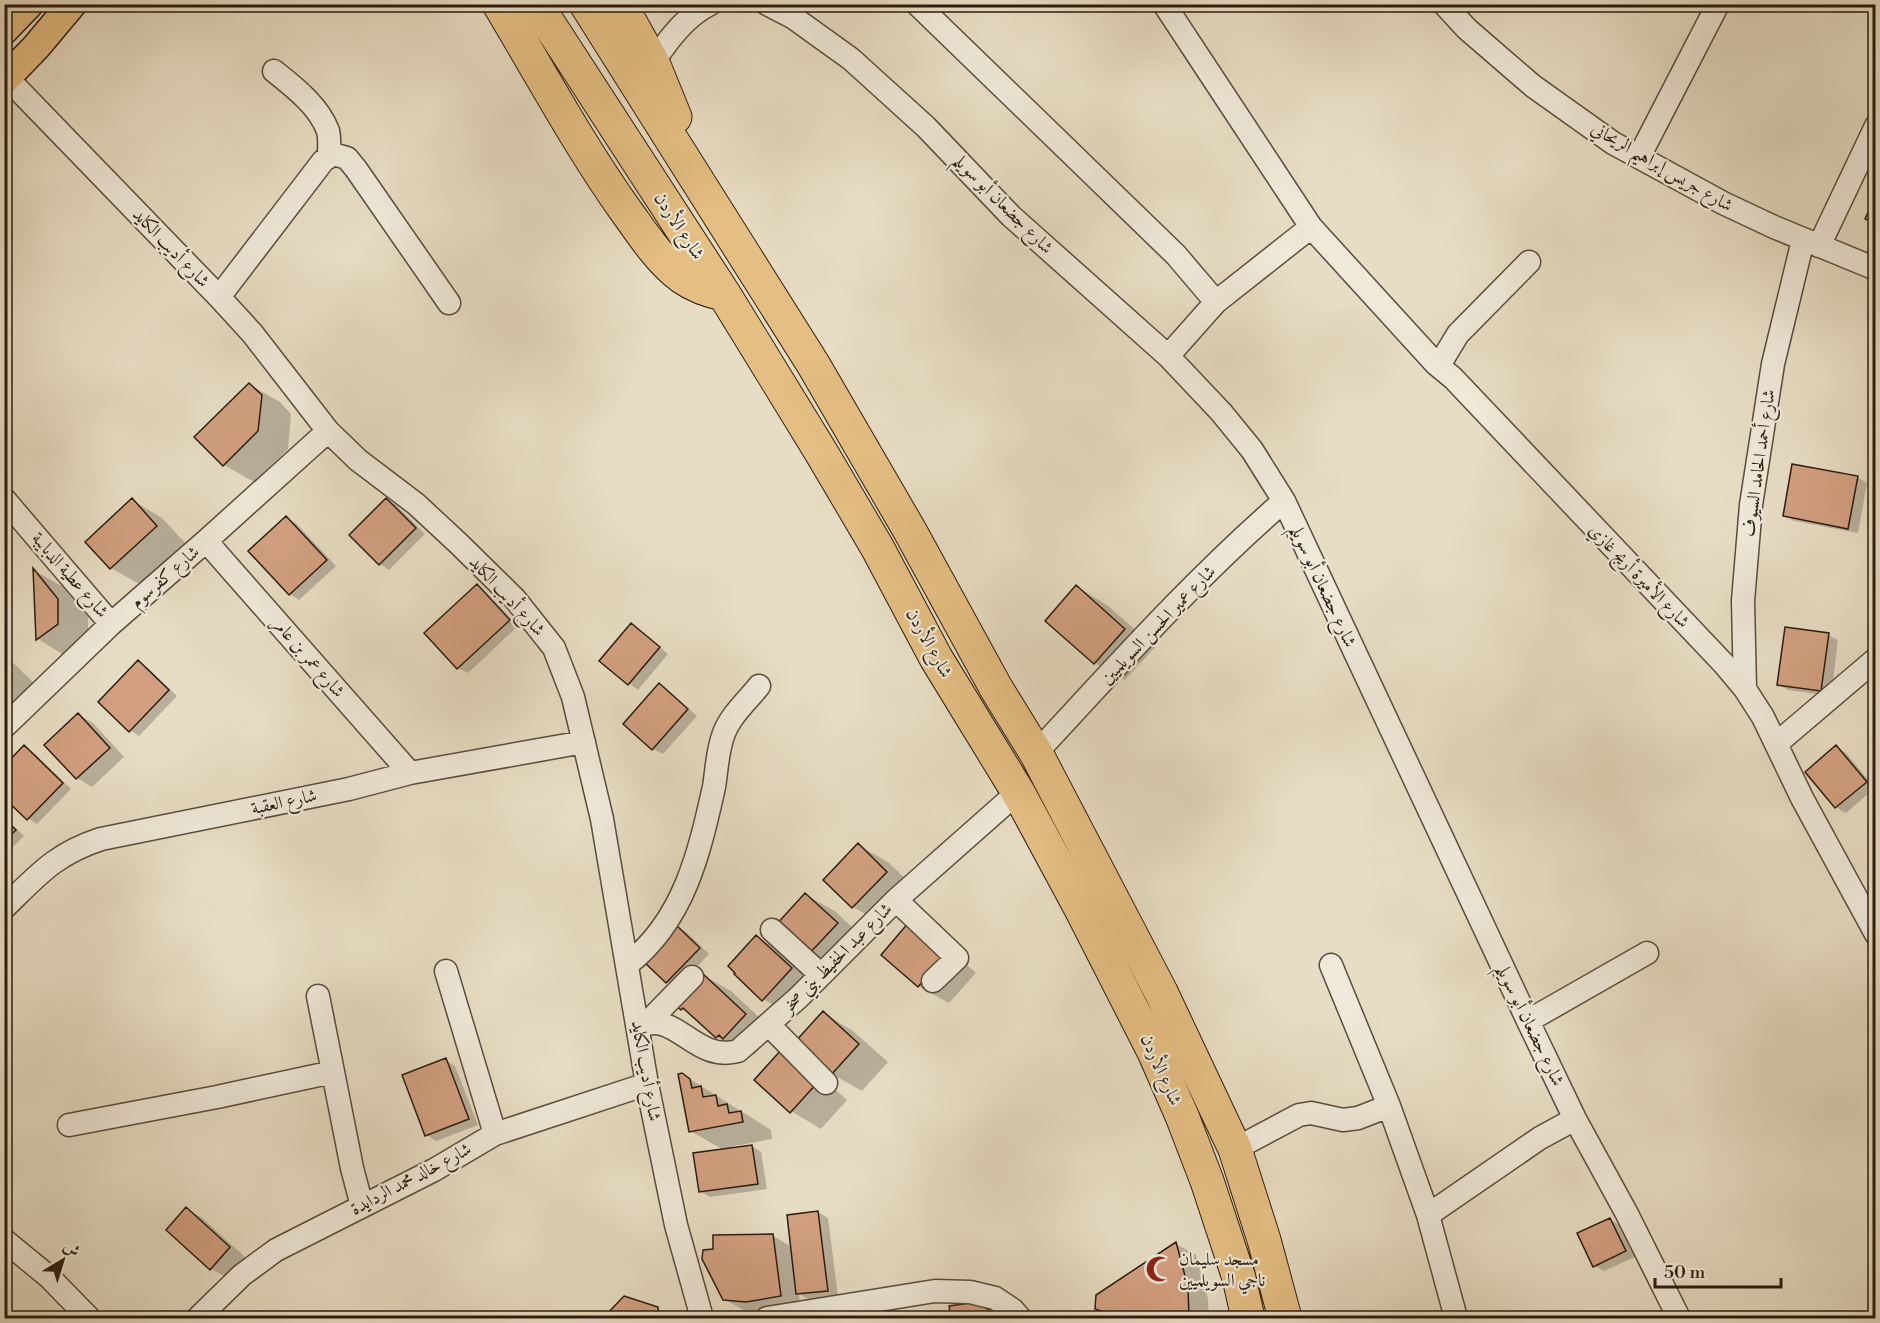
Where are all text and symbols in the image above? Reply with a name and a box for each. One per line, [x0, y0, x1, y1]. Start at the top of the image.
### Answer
street label: شارع جريس إبراهيم الريحاني [1584, 117, 1737, 222]
street label: شارع جضعان أبو سويلم [944, 148, 1059, 263]
street label: شارع الأردن [646, 187, 711, 266]
street label: شارع أديب الكايد [125, 202, 216, 295]
street label: شارع أحمد الحامد السيوف [1735, 388, 1784, 539]
street label: شارع الأميرة أريج غازي [1580, 518, 1696, 636]
street label: شارع جضعان أبو سويلم [1279, 520, 1363, 654]
street label: شارع عطية الدبايبة [24, 527, 114, 625]
street label: شارع كفرسوم [126, 541, 207, 616]
street label: شارع أديب الكايد [462, 550, 552, 643]
street label: شارع عمير الحسن السويلميين [1095, 560, 1223, 692]
street label: شارع الأردن [898, 603, 959, 683]
street label: شارع عمر بن عامر [264, 611, 350, 704]
street label: شارع العقبة [249, 784, 320, 823]
street label: شارع عبد الحفيظ بني صخر [775, 898, 900, 1023]
street label: شارع جضعان أبو سويلم [1485, 959, 1571, 1092]
street label: شارع أديب الكايد [623, 1019, 668, 1124]
street label: شارع الأردن [1132, 1030, 1189, 1111]
street label: شارع خالد محمد الردايدة [347, 1137, 477, 1223]
north arrow [33, 1230, 93, 1290]
text: ش [59, 1236, 84, 1262]
place label: مسجد سليمان ناجي السويلميين [1179, 1248, 1266, 1295]
scale bar [1655, 1251, 1781, 1289]
mosque icon: مسجد سليمان ناجي السويلميين [1144, 1254, 1174, 1284]
text: 50 m [1664, 1261, 1706, 1284]

